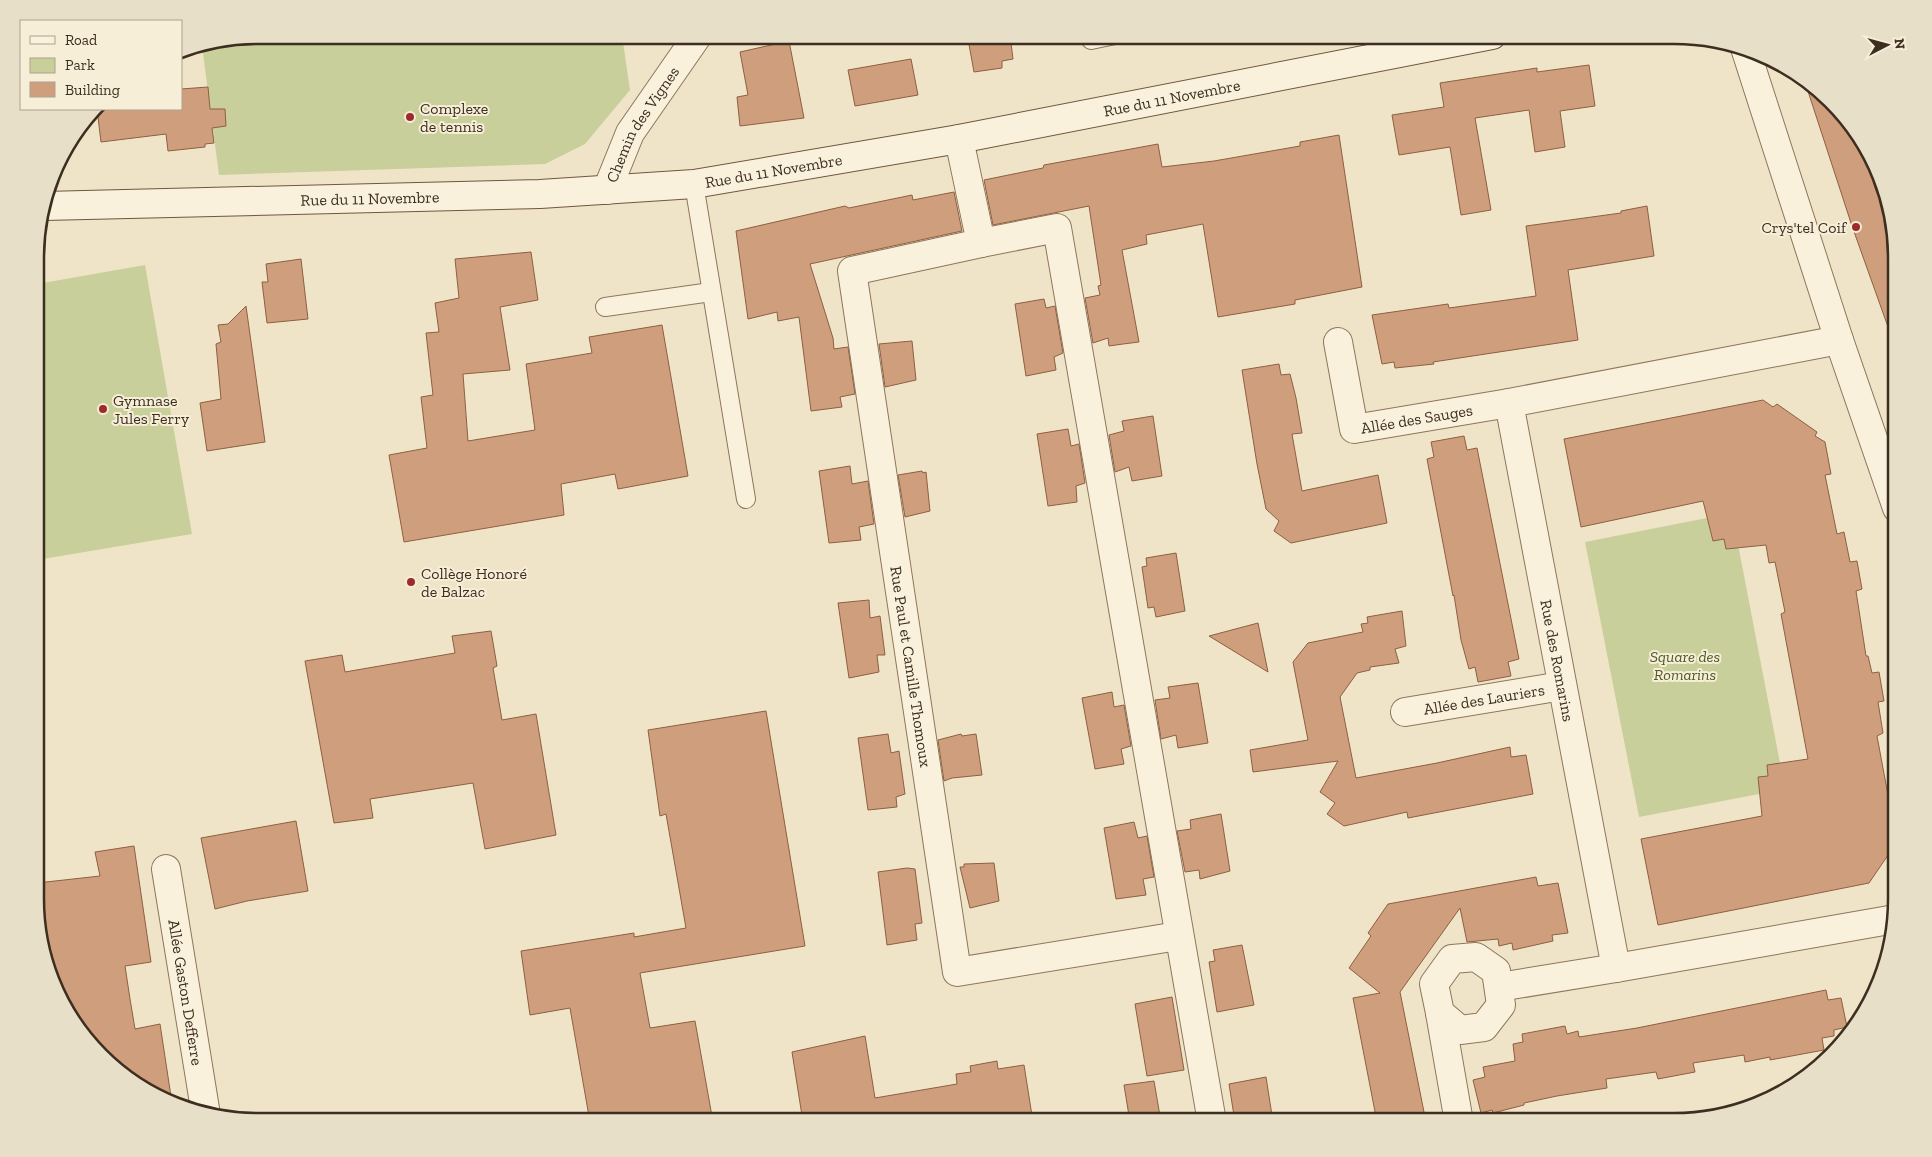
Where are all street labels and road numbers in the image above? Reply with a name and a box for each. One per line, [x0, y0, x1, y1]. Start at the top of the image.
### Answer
street label: Chemin des Vignes [602, 63, 683, 185]
street label: Rue du 11 Novembre [1102, 75, 1242, 121]
street label: Rue du 11 Novembre [703, 150, 844, 192]
street label: Rue du 11 Novembre [300, 187, 440, 210]
street label: Allée des Sauges [1359, 400, 1474, 438]
street label: Rue Paul et Camille Thomoux [886, 565, 935, 768]
street label: Rue des Romarins [1536, 598, 1578, 723]
street label: Allée des Lauriers [1422, 680, 1546, 719]
street label: Allée Gaston Defferre [164, 918, 207, 1067]

